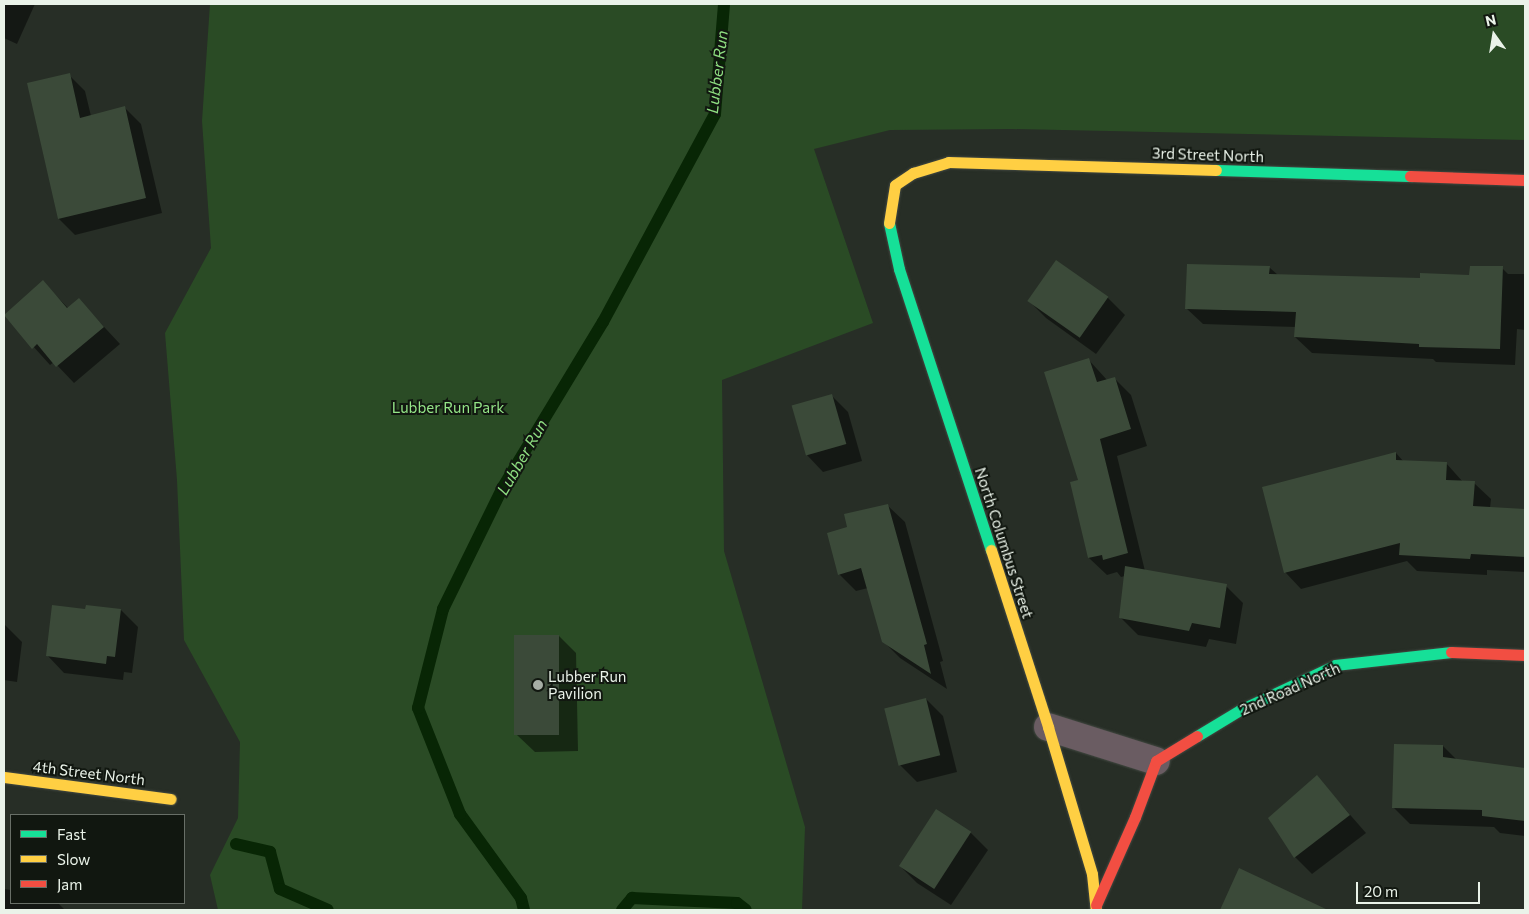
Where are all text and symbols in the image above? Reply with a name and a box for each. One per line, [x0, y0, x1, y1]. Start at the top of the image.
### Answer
north arrow [1469, 10, 1519, 60]
text: N [1483, 10, 1498, 29]
water label: Lubber Run [702, 29, 732, 115]
street label: 3rd Street North [1152, 144, 1264, 166]
park label: Lubber Run Park [392, 399, 504, 417]
water label: Lubber Run [493, 416, 551, 498]
street label: North Columbus Street [971, 465, 1037, 621]
street label: 2nd Road North [1237, 659, 1343, 719]
place label: Lubber Run Pavilion [548, 667, 626, 702]
marker: Lubber Run Pavilion [532, 679, 544, 691]
street label: 4th Street North [32, 757, 146, 789]
legend [10, 814, 185, 904]
text: Fast [57, 825, 86, 843]
text: Slow [57, 850, 90, 868]
scale bar [1359, 872, 1483, 904]
text: Jam [57, 875, 82, 893]
text: 20 m [1364, 882, 1398, 900]

